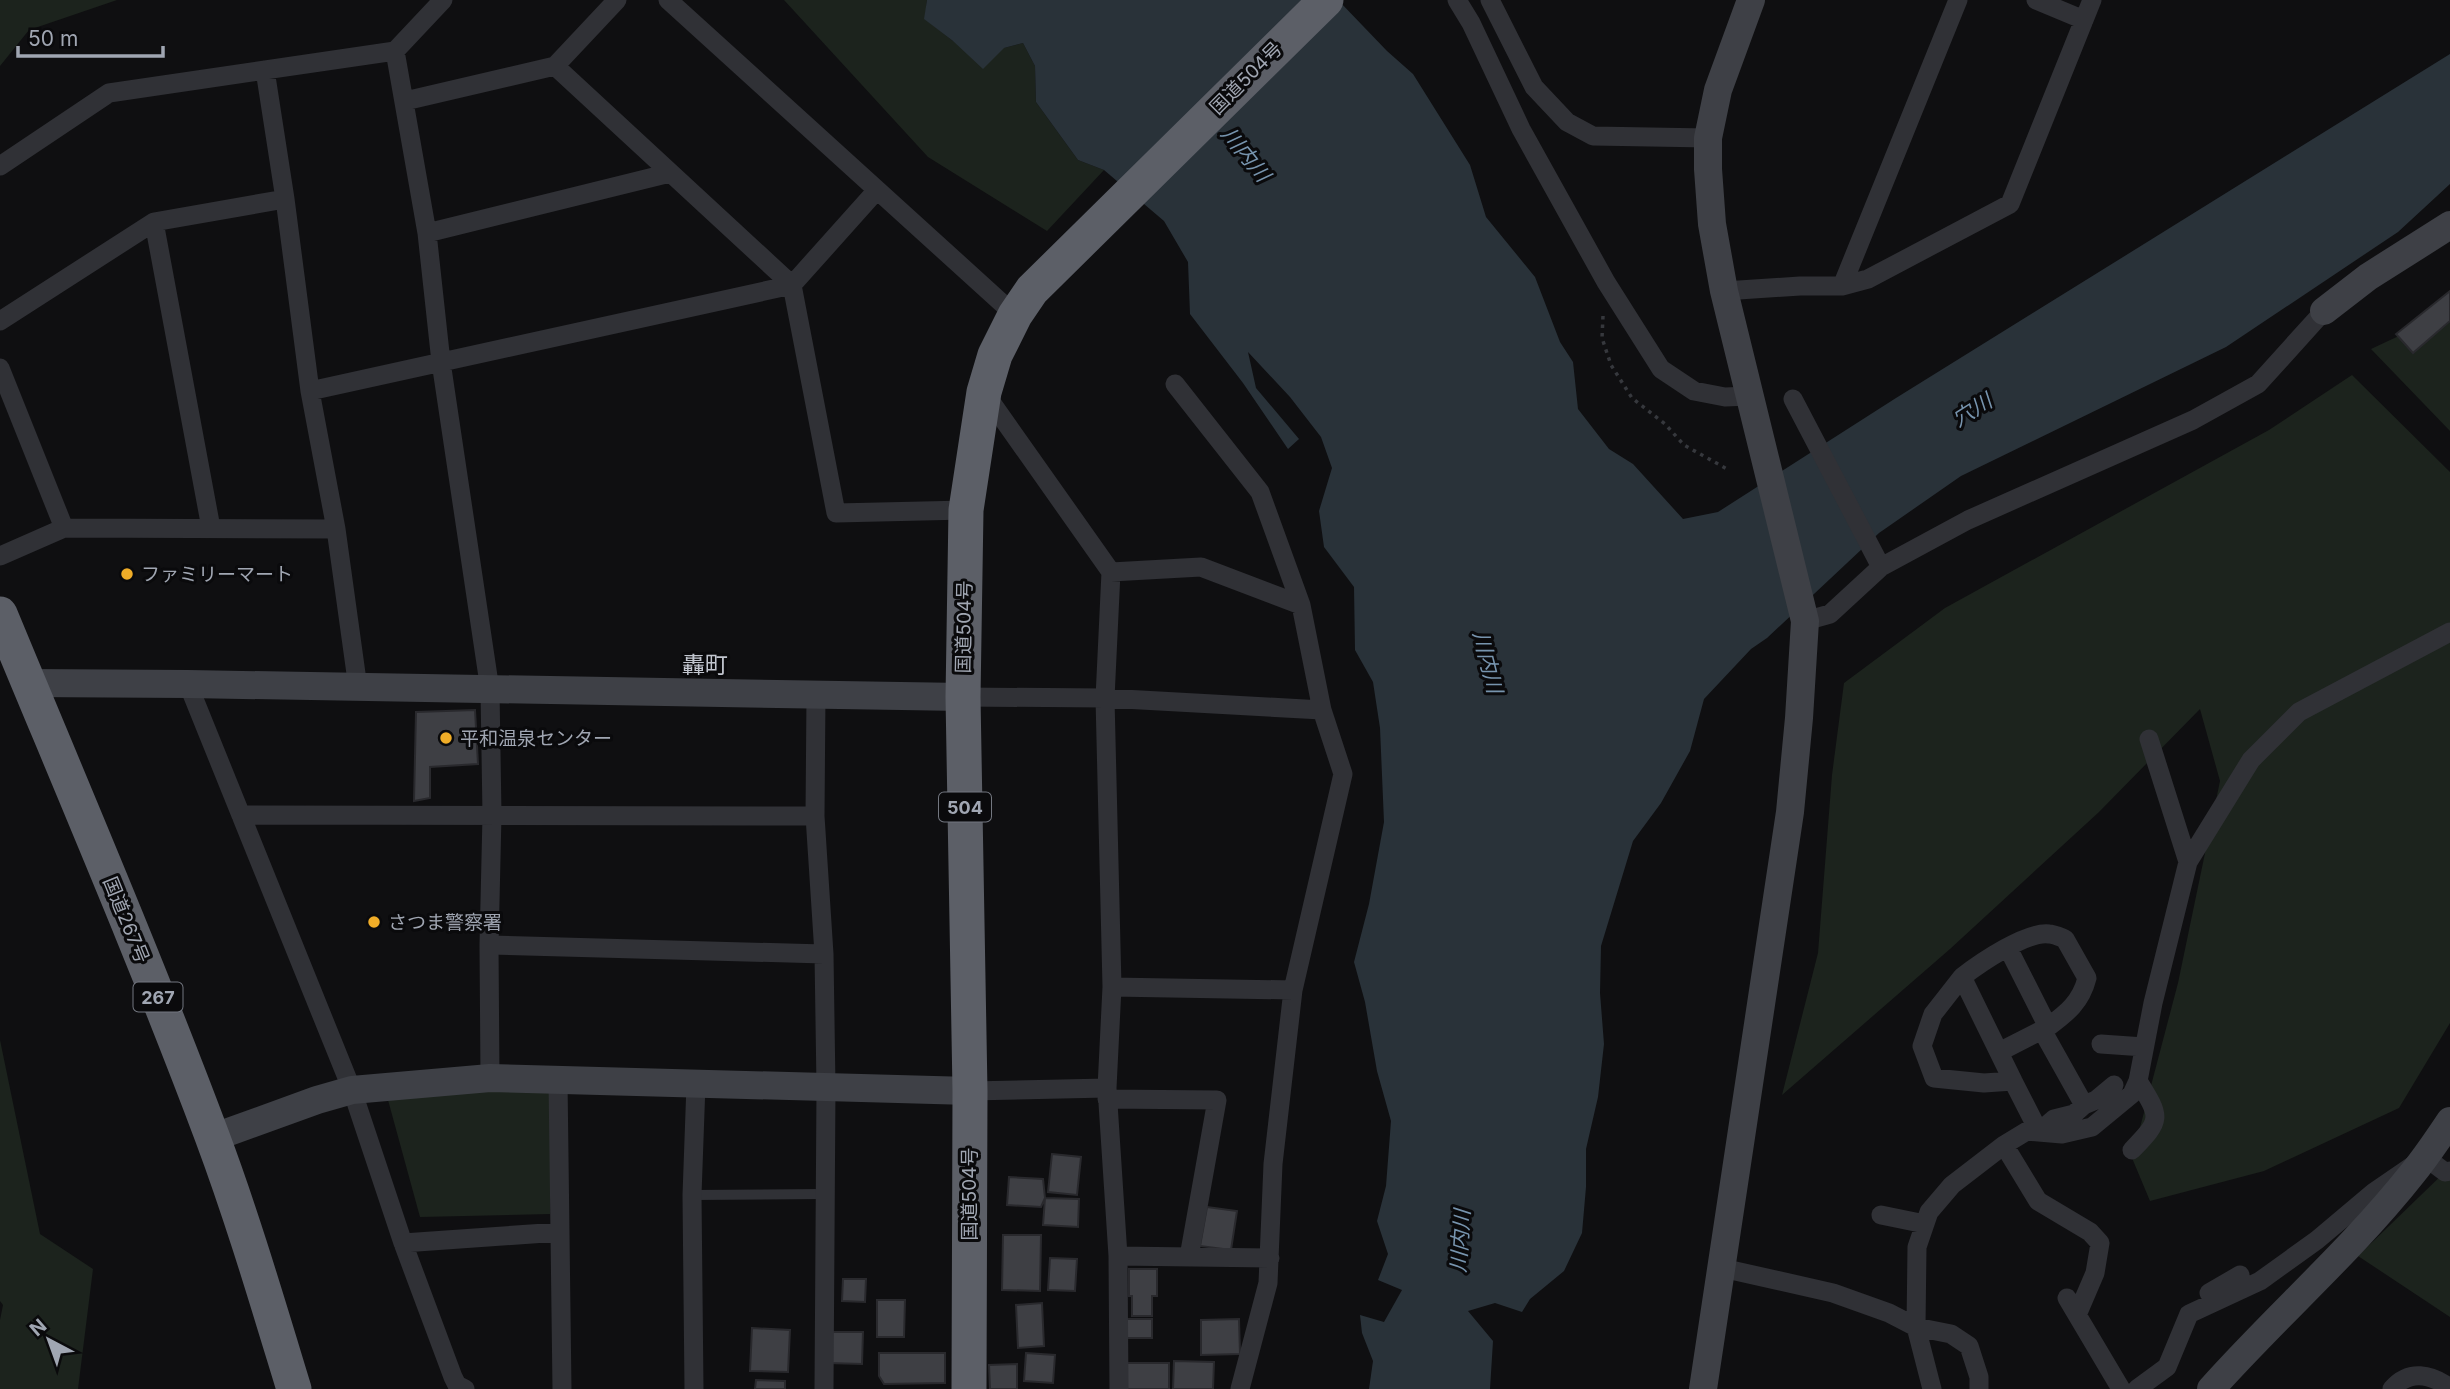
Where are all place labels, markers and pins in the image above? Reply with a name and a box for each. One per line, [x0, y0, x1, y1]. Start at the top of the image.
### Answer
place label: ファミリーマート [141, 563, 293, 586]
marker: ファミリーマート [119, 566, 135, 582]
place label: 平和温泉センター [460, 727, 612, 750]
marker: 平和温泉センター [438, 730, 454, 746]
place label: さつま警察署 [388, 911, 502, 934]
marker: さつま警察署 [366, 914, 382, 930]

